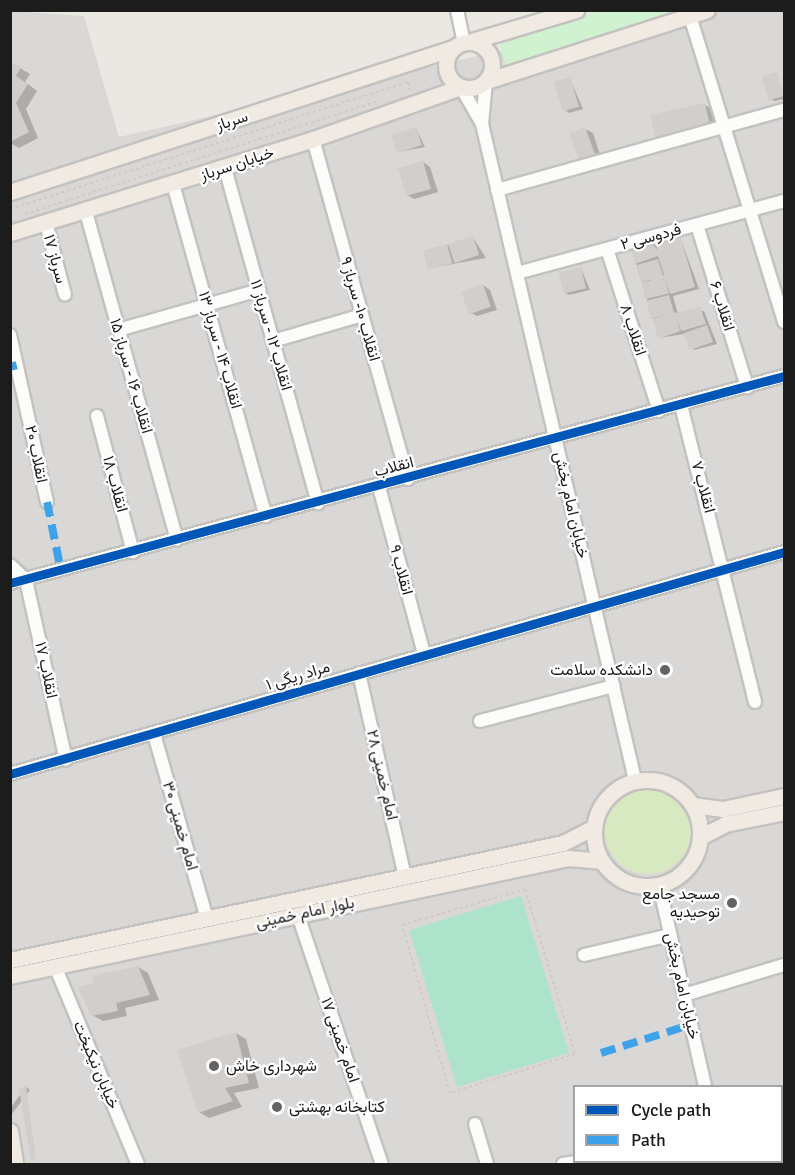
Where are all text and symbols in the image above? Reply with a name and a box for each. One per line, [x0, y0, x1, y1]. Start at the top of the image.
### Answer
street label: سرباز [213, 107, 251, 135]
street label: خیابان سرباز [198, 143, 276, 185]
street label: فردوسی ۲ [619, 220, 683, 254]
street label: سرباز ۱۷ [39, 232, 71, 286]
street label: انقلاب ۱۰- سرباز ۹ [336, 254, 384, 364]
street label: انقلاب ۱۲ - سرباز ۱۱ [246, 277, 296, 393]
street label: انقلاب ۶ [705, 279, 739, 333]
street label: انقلاب ۱۴ - سرباز ۱۳ [194, 289, 246, 411]
street label: انقلاب ۸ [616, 302, 650, 358]
street label: انقلاب ۱۶ - سرباز ۱۵ [105, 316, 157, 436]
street label: انقلاب ۲۰ [21, 423, 51, 485]
street label: خیابان امام بخش [549, 450, 593, 560]
street label: انقلاب [372, 453, 416, 481]
street label: انقلاب ۱۸ [98, 454, 132, 514]
street label: انقلاب ۷ [687, 459, 719, 515]
street label: انقلاب ۹ [385, 543, 417, 597]
street label: انقلاب ۱۷ [31, 640, 61, 700]
street label: مراد ریگی ۱ [264, 657, 332, 695]
place label: دانشکده سلامت [550, 660, 653, 680]
marker: دانشکده سلامت [658, 663, 672, 677]
street label: امام خمینی ۲۸ [362, 728, 402, 822]
street label: امام خمینی ۳۰ [158, 779, 202, 873]
place label: مسجد جامع توحیدیه [642, 884, 720, 922]
street label: بلوار امام خمینی [254, 893, 356, 933]
marker: مسجد جامع توحیدیه [725, 896, 739, 910]
street label: خیابان امام بخش [660, 931, 704, 1041]
street label: امام خمینی ۱۷ [317, 995, 363, 1085]
street label: خیابان نیکبخت [69, 1018, 123, 1112]
place label: شهرداری خاش [226, 1056, 317, 1076]
marker: شهرداری خاش [207, 1059, 221, 1073]
legend [573, 1085, 783, 1163]
place label: کتابخانه بهشتی [289, 1097, 385, 1117]
text: Cycle path [631, 1099, 711, 1121]
marker: کتابخانه بهشتی [270, 1100, 284, 1114]
text: Path [631, 1129, 666, 1151]

